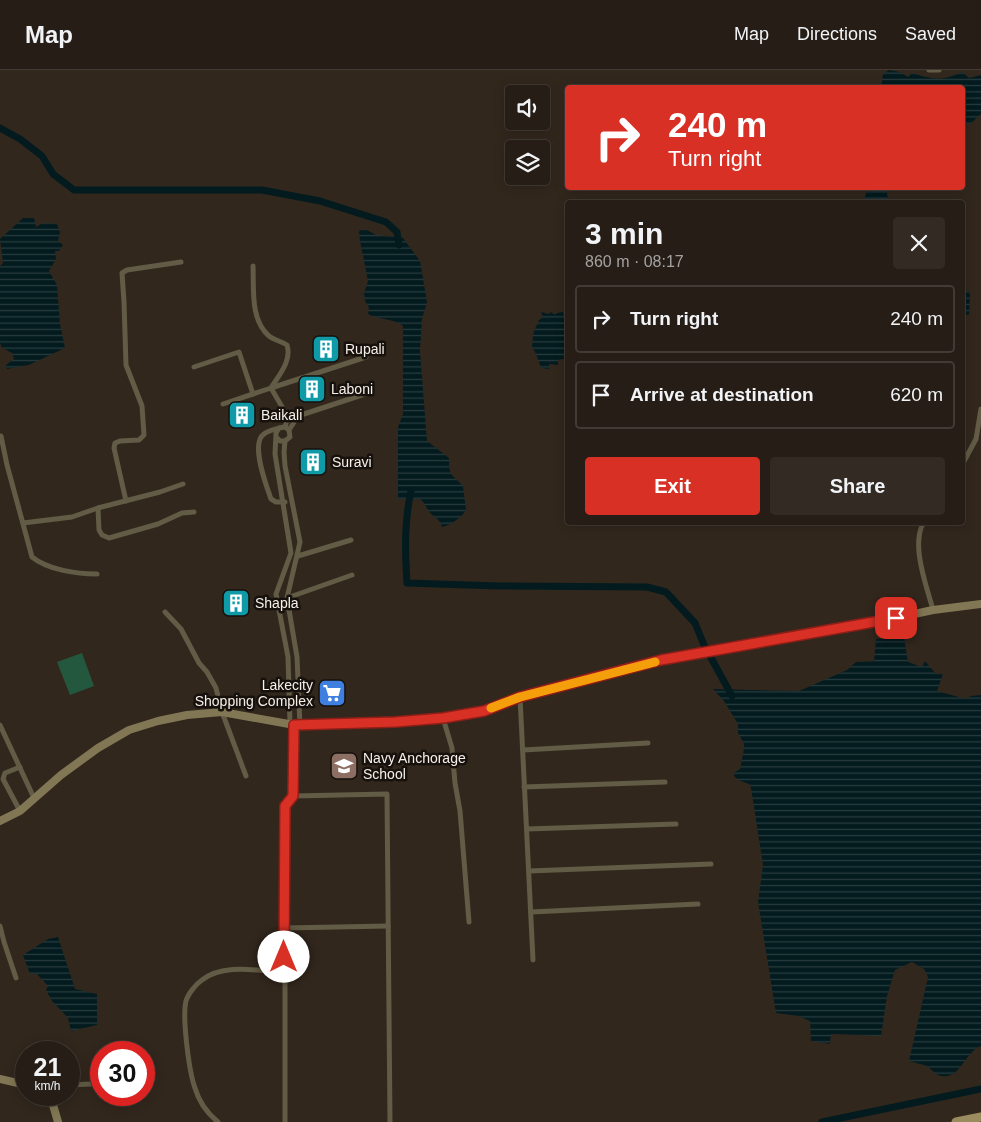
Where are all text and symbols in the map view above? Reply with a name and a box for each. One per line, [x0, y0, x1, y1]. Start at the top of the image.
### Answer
text: Map [25, 21, 73, 48]
text: Map [734, 24, 769, 44]
text: Directions [797, 24, 877, 44]
text: Saved [905, 24, 956, 44]
map controls [505, 85, 550, 185]
button: sound [505, 85, 550, 130]
icon: right [585, 105, 650, 170]
text: 240 m [668, 105, 767, 144]
button: layers [505, 140, 550, 185]
text: Turn right [668, 146, 761, 171]
text: 3 min [585, 217, 663, 250]
button: close [893, 217, 945, 269]
text: 860 m · 08:17 [585, 253, 684, 270]
icon: right [587, 305, 615, 333]
text: Turn right [630, 308, 718, 329]
text: 240 m [890, 308, 943, 329]
building icon: Rupali [311, 334, 341, 364]
place label: Rupali [345, 341, 385, 357]
building icon: Laboni [297, 374, 327, 404]
place label: Laboni [331, 381, 373, 397]
icon: arrive [587, 381, 615, 409]
text: Arrive at destination [630, 384, 814, 405]
text: 620 m [890, 384, 943, 405]
building icon: Baikali [227, 400, 257, 430]
place label: Baikali [261, 407, 302, 423]
building icon: Suravi [298, 447, 328, 477]
place label: Suravi [332, 454, 372, 470]
button: Exit [585, 457, 760, 515]
button: Share [770, 457, 945, 515]
building icon: Shapla [221, 588, 251, 618]
place label: Shapla [255, 595, 299, 611]
pin [875, 597, 917, 639]
icon: arrive [882, 604, 910, 632]
place label: Lakecity Shopping Complex [195, 677, 313, 709]
supermarket icon: Lakecity Shopping Complex [317, 678, 347, 708]
place label: Navy Anchorage School [363, 750, 466, 782]
school or university icon: Navy Anchorage School [329, 751, 359, 781]
position arrow [257, 930, 309, 982]
speed limit sign: 30 [90, 1041, 155, 1106]
text: 21 [34, 1053, 61, 1081]
text: km/h [34, 1079, 61, 1093]

